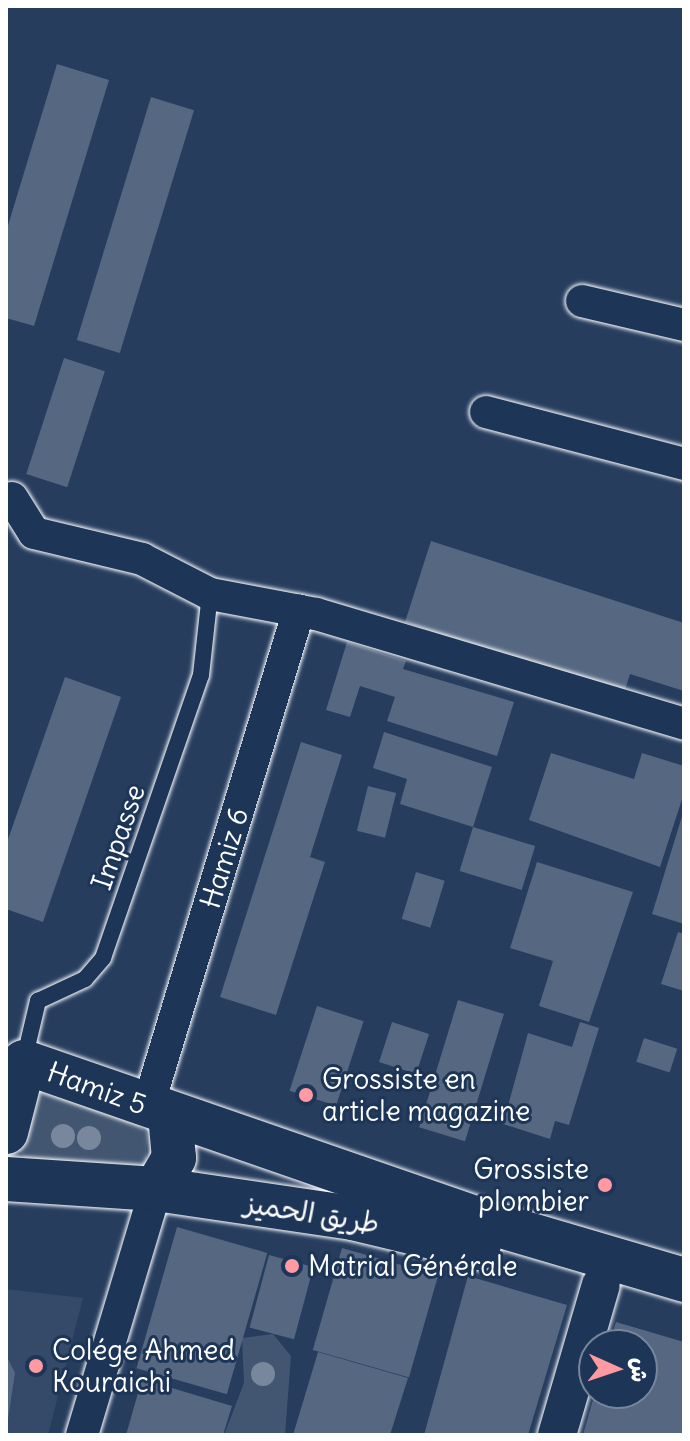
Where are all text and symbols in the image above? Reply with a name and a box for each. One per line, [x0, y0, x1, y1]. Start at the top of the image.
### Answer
street label: Impasse [84, 780, 152, 894]
street label: Hamiz 6 [193, 804, 255, 912]
street label: Hamiz 5 [43, 1055, 151, 1121]
place label: Grossiste en article magazine [322, 1062, 530, 1128]
marker: Grossiste en article magazine [297, 1086, 315, 1104]
place label: Grossiste plombier [473, 1152, 589, 1218]
marker: Grossiste plombier [596, 1176, 614, 1194]
street label: طريق الحميز [242, 1186, 382, 1240]
place label: Matrial Générale [308, 1249, 518, 1283]
marker: Matrial Générale [283, 1257, 301, 1275]
north arrow [578, 1329, 658, 1409]
place label: Colége Ahmed Kouraichi [52, 1333, 235, 1399]
marker: Colége Ahmed Kouraichi [27, 1357, 45, 1375]
text: ش [625, 1357, 655, 1383]

